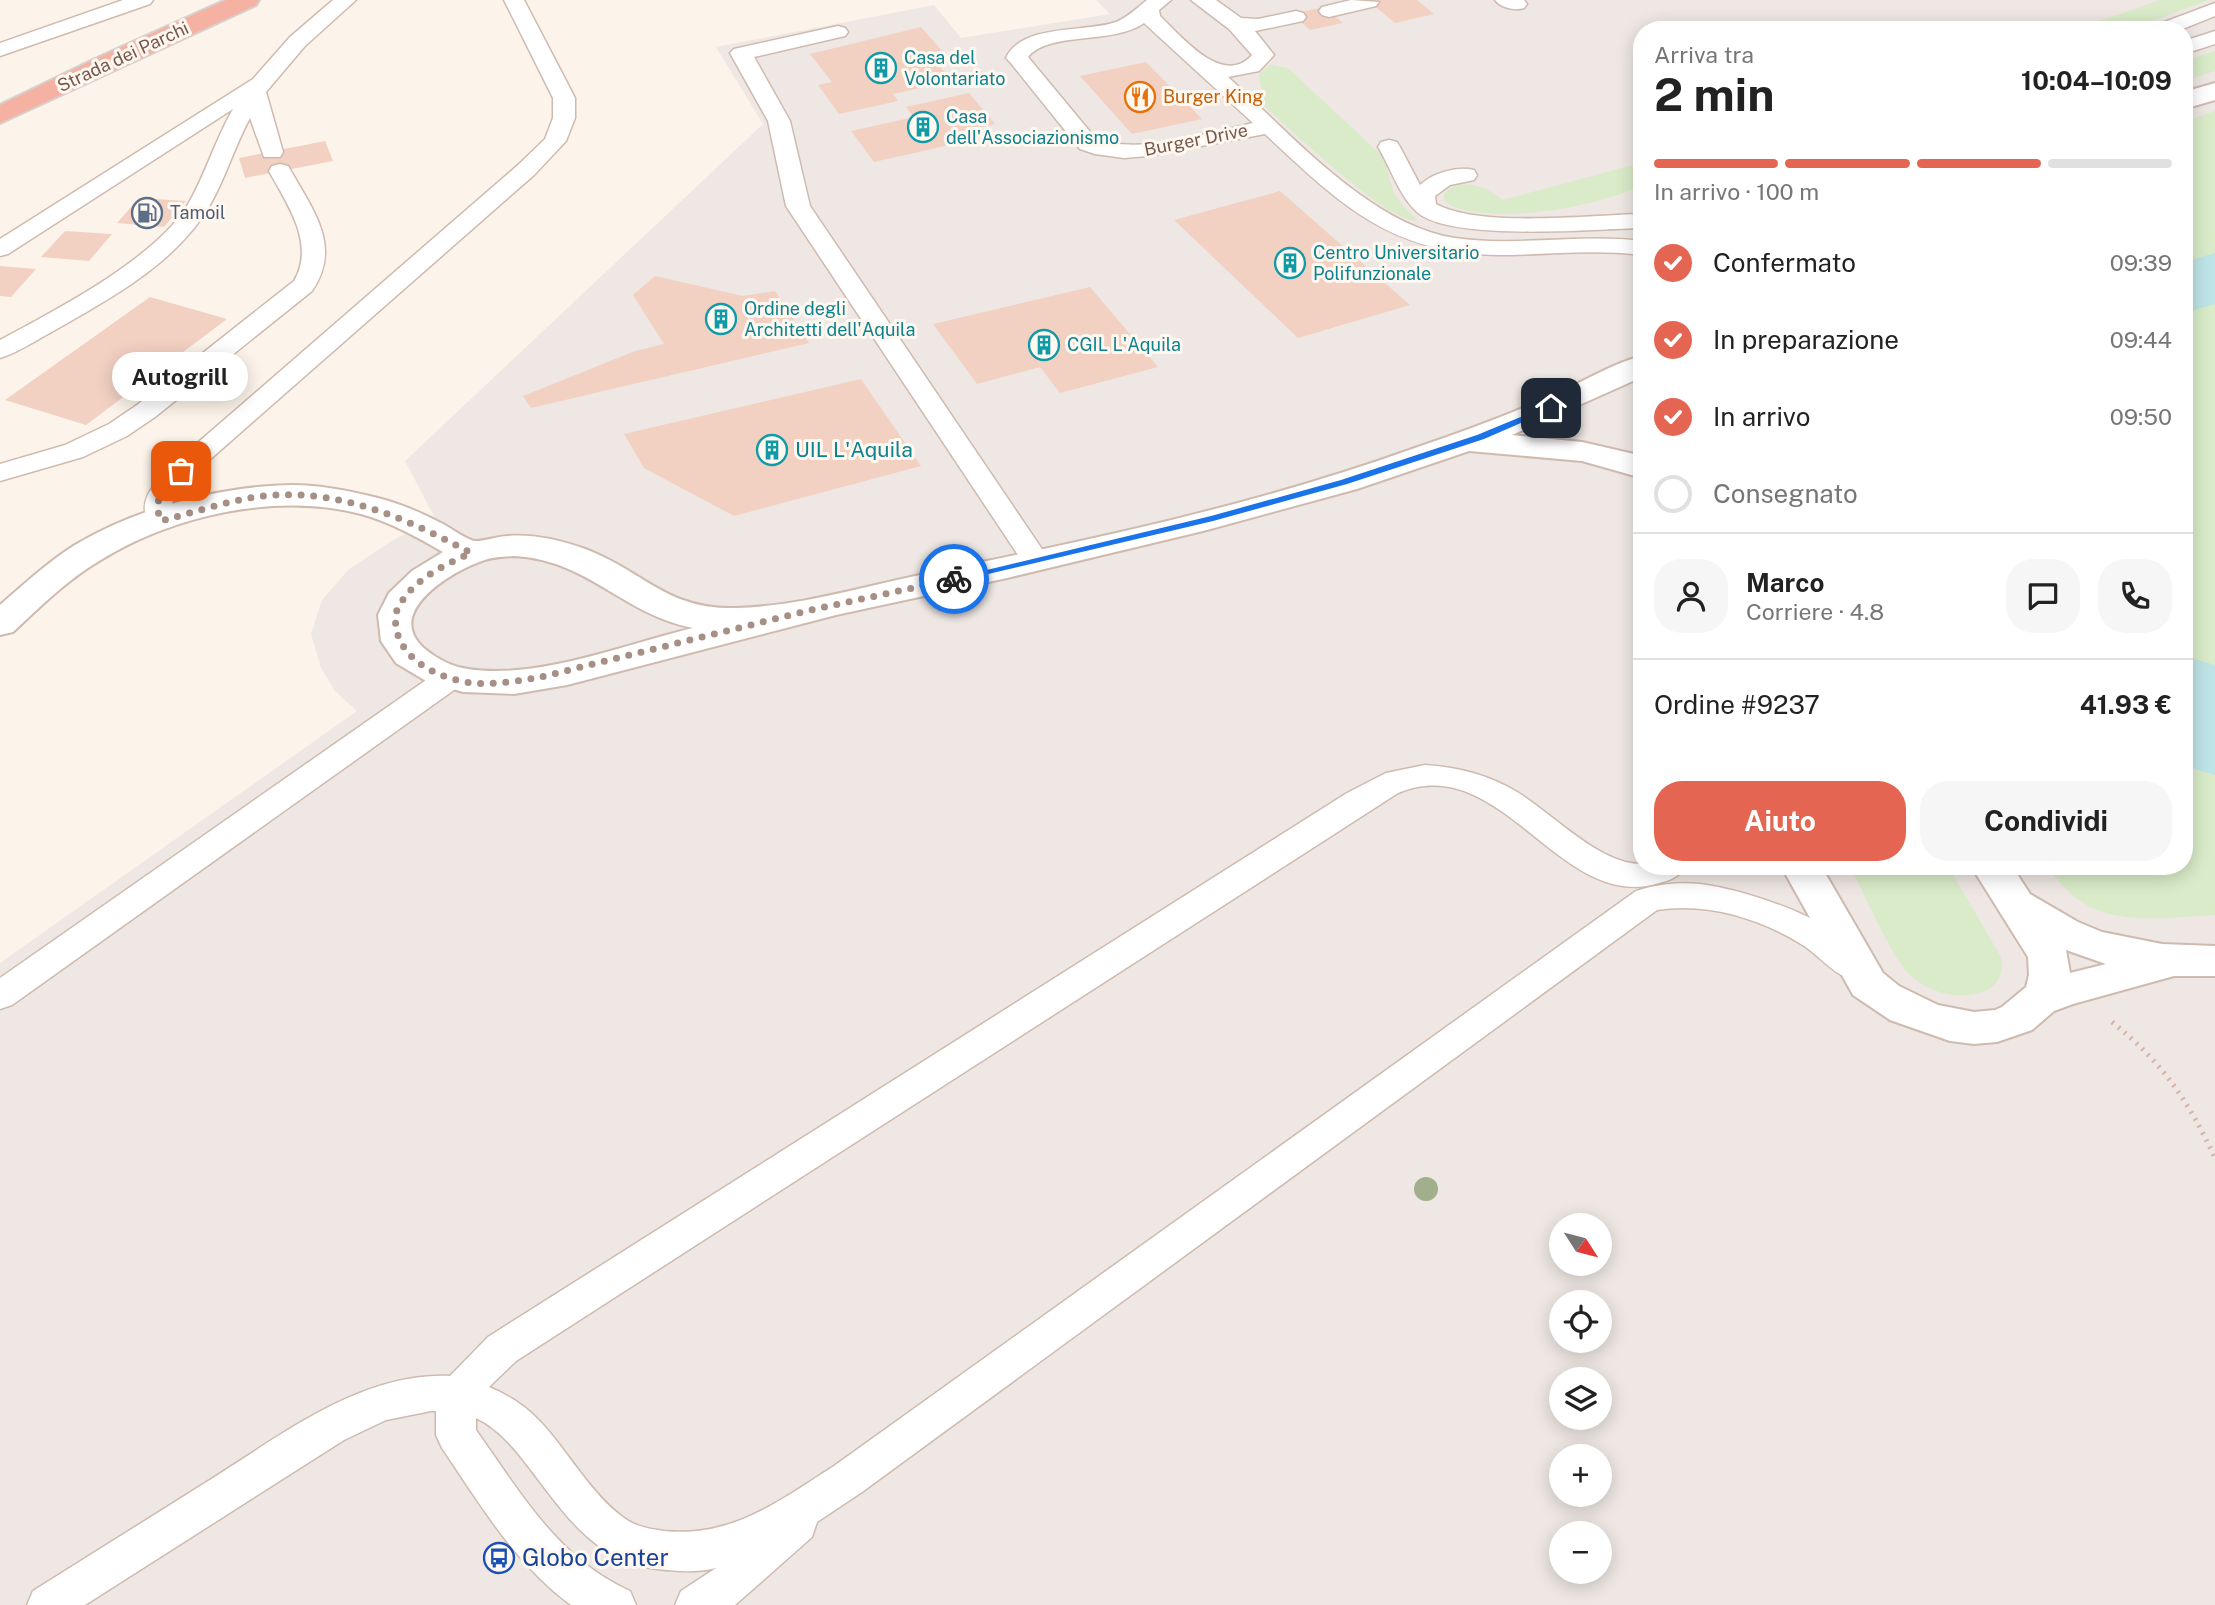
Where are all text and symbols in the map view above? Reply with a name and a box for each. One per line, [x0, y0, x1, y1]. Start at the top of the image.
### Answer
street label: Strada dei Parchi [54, 17, 192, 96]
text: Arriva tra [1654, 41, 1754, 68]
place label: Casa del Volontariato [904, 47, 1006, 89]
building icon: Casa del Volontariato [864, 51, 898, 85]
text: 10:04–10:09 [2021, 65, 2172, 96]
text: 2 min [1654, 67, 1774, 121]
restaurant icon: Burger King [1123, 80, 1157, 114]
place label: Burger King [1163, 86, 1263, 107]
place label: Casa dell'Associazionismo [946, 106, 1119, 148]
building icon: Casa dell'Associazionismo [906, 110, 940, 144]
street label: Burger Drive [1142, 119, 1249, 160]
text: In arrivo · 100 m [1654, 178, 1819, 205]
fuel station icon: Tamoil [130, 196, 164, 230]
place label: Tamoil [170, 202, 225, 223]
place label: Centro Universitario Polifunzionale [1313, 242, 1480, 284]
icon: check [1654, 244, 1692, 282]
building icon: Centro Universitario Polifunzionale [1273, 246, 1307, 280]
text: Confermato [1713, 247, 1856, 278]
text: 09:39 [2110, 249, 2172, 276]
place label: Ordine degli Architetti dell'Aquila [744, 298, 915, 340]
building icon: Ordine degli Architetti dell'Aquila [704, 302, 738, 336]
icon: check [1654, 321, 1692, 359]
text: In preparazione [1713, 324, 1899, 355]
text: 09:44 [2110, 326, 2172, 353]
building icon: CGIL L'Aquila [1027, 328, 1061, 362]
place label: CGIL L'Aquila [1067, 334, 1181, 355]
callout: Autogrill [113, 352, 249, 401]
text: Autogrill [131, 363, 229, 390]
pin [1521, 378, 1581, 438]
icon: home [1532, 389, 1570, 427]
icon: check [1654, 398, 1692, 436]
text: In arrivo [1713, 401, 1810, 432]
text: 09:50 [2110, 403, 2172, 430]
building icon: UIL L'Aquila [755, 433, 789, 467]
place label: UIL L'Aquila [795, 437, 913, 462]
pin [151, 441, 211, 501]
icon: bag [162, 452, 200, 490]
text: Consegnato [1713, 478, 1858, 509]
courier [919, 544, 989, 614]
button: person [1654, 559, 1728, 633]
button: chat [2006, 559, 2080, 633]
button: phone [2098, 559, 2172, 633]
icon: bike [935, 560, 973, 598]
text: Marco [1746, 567, 1824, 598]
text: Corriere · 4.8 [1746, 598, 1884, 625]
text: Ordine #9237 [1654, 689, 1820, 720]
text: 41.93 € [2080, 689, 2172, 720]
button: Aiuto [1654, 781, 1906, 861]
button: Condividi [1920, 781, 2172, 861]
north arrow [1549, 1213, 1612, 1276]
map controls [1549, 1213, 1612, 1584]
button: locate [1549, 1290, 1612, 1353]
button: layers [1549, 1367, 1612, 1430]
button: + [1549, 1444, 1612, 1507]
button: − [1549, 1521, 1612, 1584]
bus stop icon: Globo Center [482, 1541, 516, 1575]
place label: Globo Center [522, 1543, 669, 1571]

